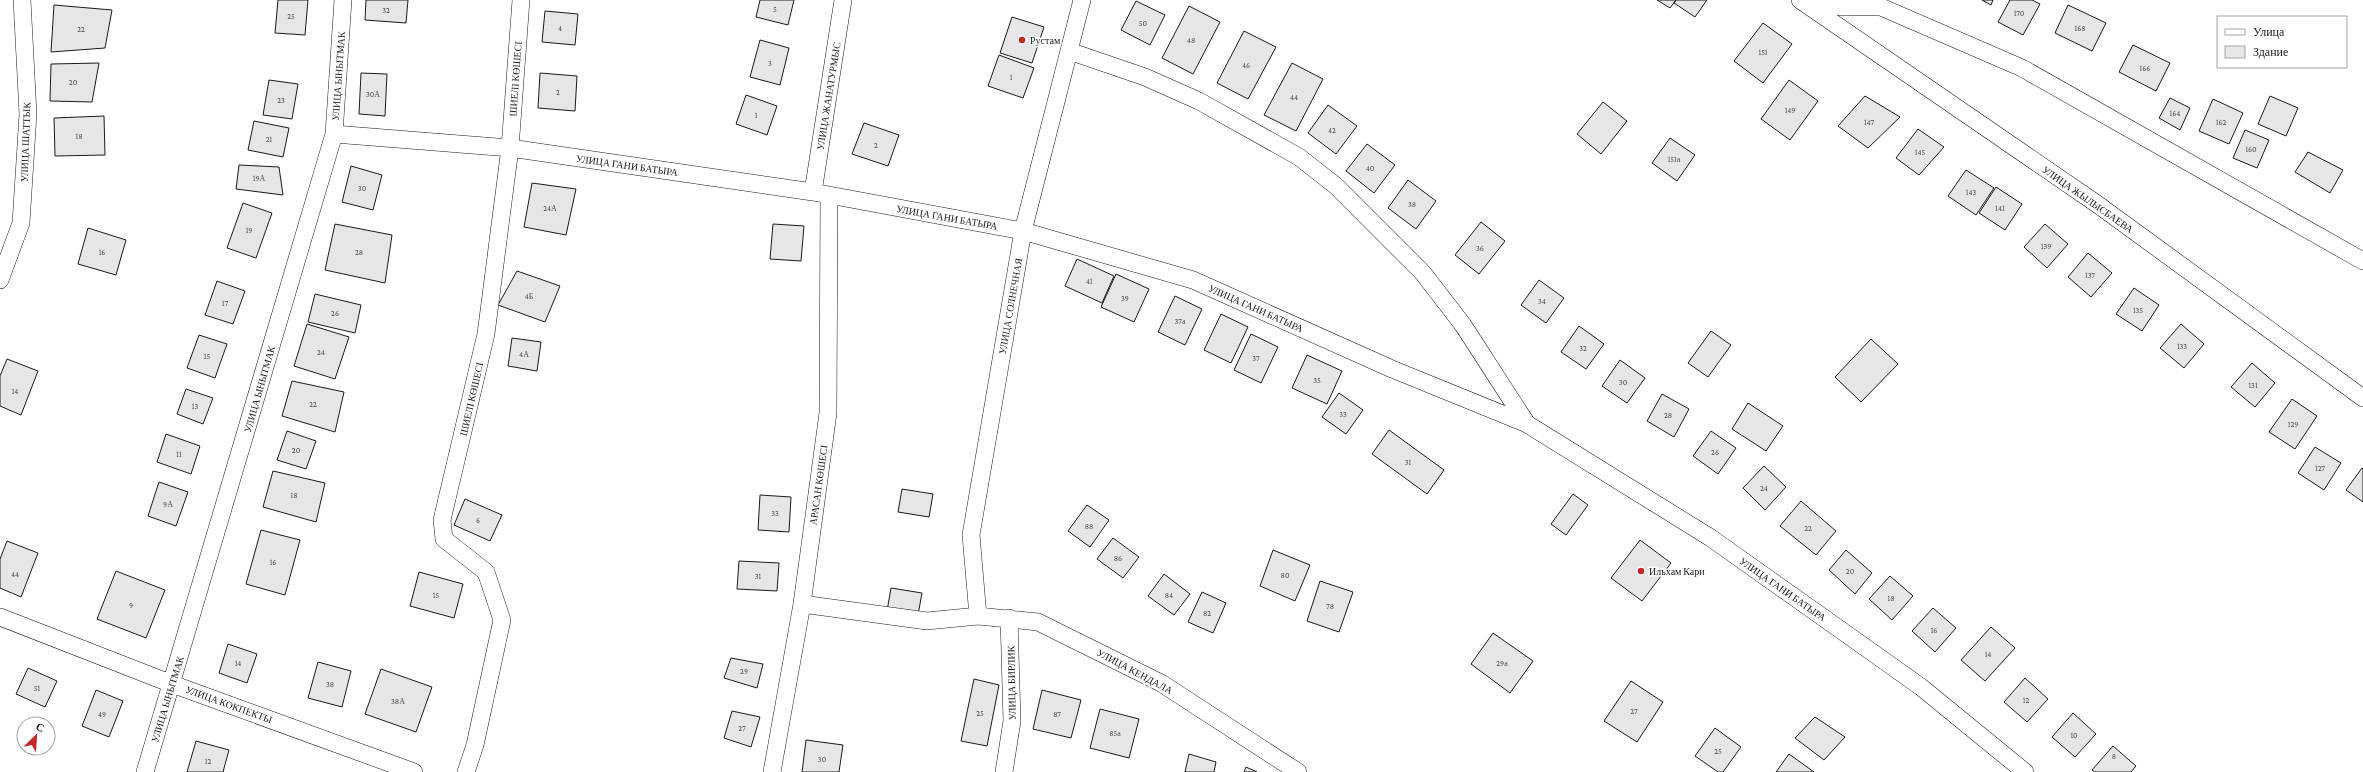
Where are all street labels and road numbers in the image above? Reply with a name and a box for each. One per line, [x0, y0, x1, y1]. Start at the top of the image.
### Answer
street label: УЛИЦА ЫНЫТМАК [330, 31, 347, 121]
street label: ШИЕЛІ КӨШЕСІ [507, 41, 524, 117]
street label: УЛИЦА ЖАНАТУРМЫС [815, 41, 843, 151]
street label: УЛИЦА ШАТТЫК [19, 101, 32, 182]
street label: УЛИЦА ГАНИ БАТЫРА [575, 153, 679, 178]
street label: УЛИЦА ЖЫЛЫСБАЕВА [2040, 164, 2136, 235]
street label: УЛИЦА ГАНИ БАТЫРА [895, 203, 999, 232]
street label: УЛИЦА СОЛНЕЧНАЯ [997, 257, 1024, 355]
street label: УЛИЦА ГАНИ БАТЫРА [1207, 283, 1306, 335]
street label: УЛИЦА ЫНЫТМАК [242, 344, 277, 434]
street label: ШИЕЛІ КӨШЕСІ [458, 361, 485, 437]
street label: АРАСАН КӨШЕСІ [807, 444, 830, 526]
street label: УЛИЦА ГАНИ БАТЫРА [1737, 555, 1829, 624]
street label: УЛИЦА БИРЛИК [1005, 645, 1018, 720]
street label: УЛИЦА КЕНДАЛА [1095, 647, 1175, 696]
street label: УЛИЦА ЫНЫТМАК [149, 654, 186, 744]
street label: УЛИЦА КОКПЕКТЫ [184, 684, 274, 725]

